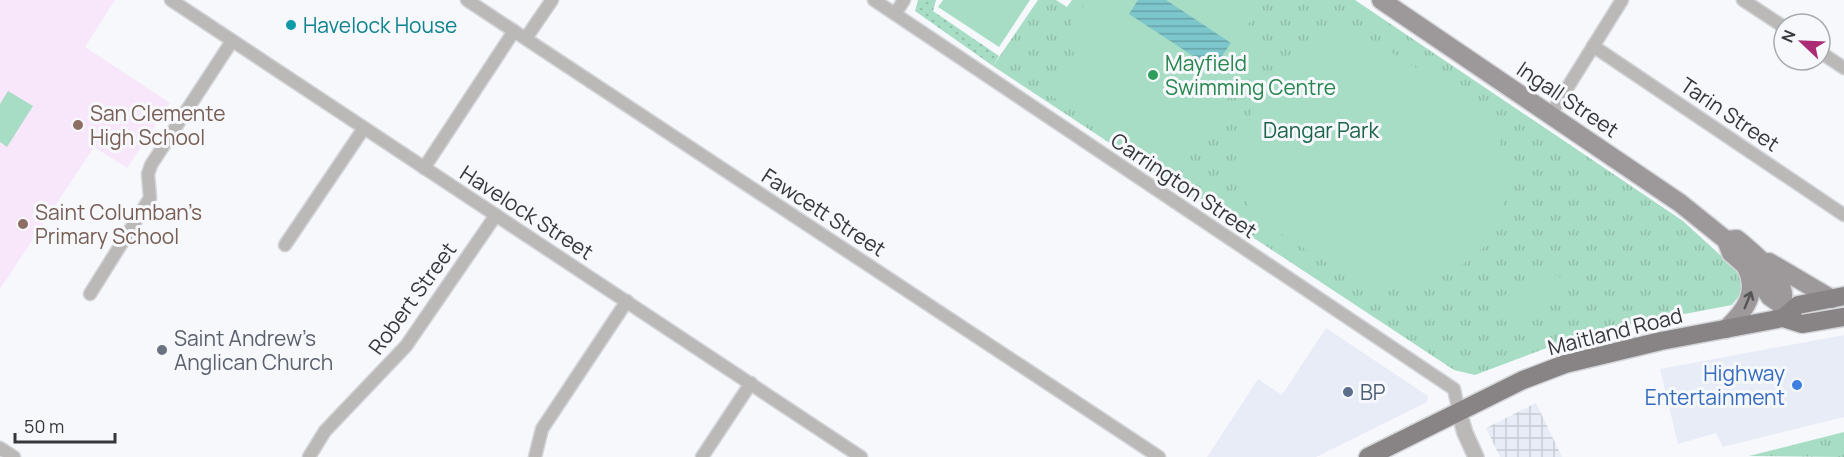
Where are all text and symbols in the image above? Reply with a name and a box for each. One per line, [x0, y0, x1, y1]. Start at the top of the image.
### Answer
place label: Havelock House [303, 11, 457, 39]
north arrow [1772, 12, 1832, 72]
marker: Havelock House [284, 18, 298, 32]
text: N [1776, 27, 1801, 46]
place label: Mayfield Swimming Centre [1165, 49, 1336, 101]
street label: Ingall Street [1512, 55, 1624, 143]
marker: Mayfield Swimming Centre [1146, 68, 1160, 82]
street label: Tarin Street [1675, 71, 1785, 157]
place label: San Clemente High School [90, 99, 226, 151]
park label: Dangar Park [1263, 116, 1380, 144]
marker: San Clemente High School [71, 118, 85, 132]
street label: Carrington Street [1106, 126, 1262, 244]
street label: Havelock Street [455, 158, 599, 266]
street label: Fawcett Street [757, 162, 891, 262]
place label: Saint Columban’s Primary School [35, 198, 202, 250]
marker: Saint Columban’s Primary School [16, 217, 30, 231]
street label: Robert Street [362, 236, 462, 360]
one-way arrow [1743, 292, 1754, 310]
street label: Maitland Road [1545, 301, 1685, 361]
place label: Saint Andrew’s Anglican Church [174, 324, 333, 376]
marker: Saint Andrew’s Anglican Church [155, 343, 169, 357]
place label: Highway Entertainment [1645, 359, 1785, 411]
place label: BP [1360, 378, 1386, 406]
marker: Highway Entertainment [1790, 378, 1804, 392]
marker: BP [1341, 385, 1355, 399]
scale bar [15, 406, 116, 444]
text: 50 m [24, 414, 64, 438]

